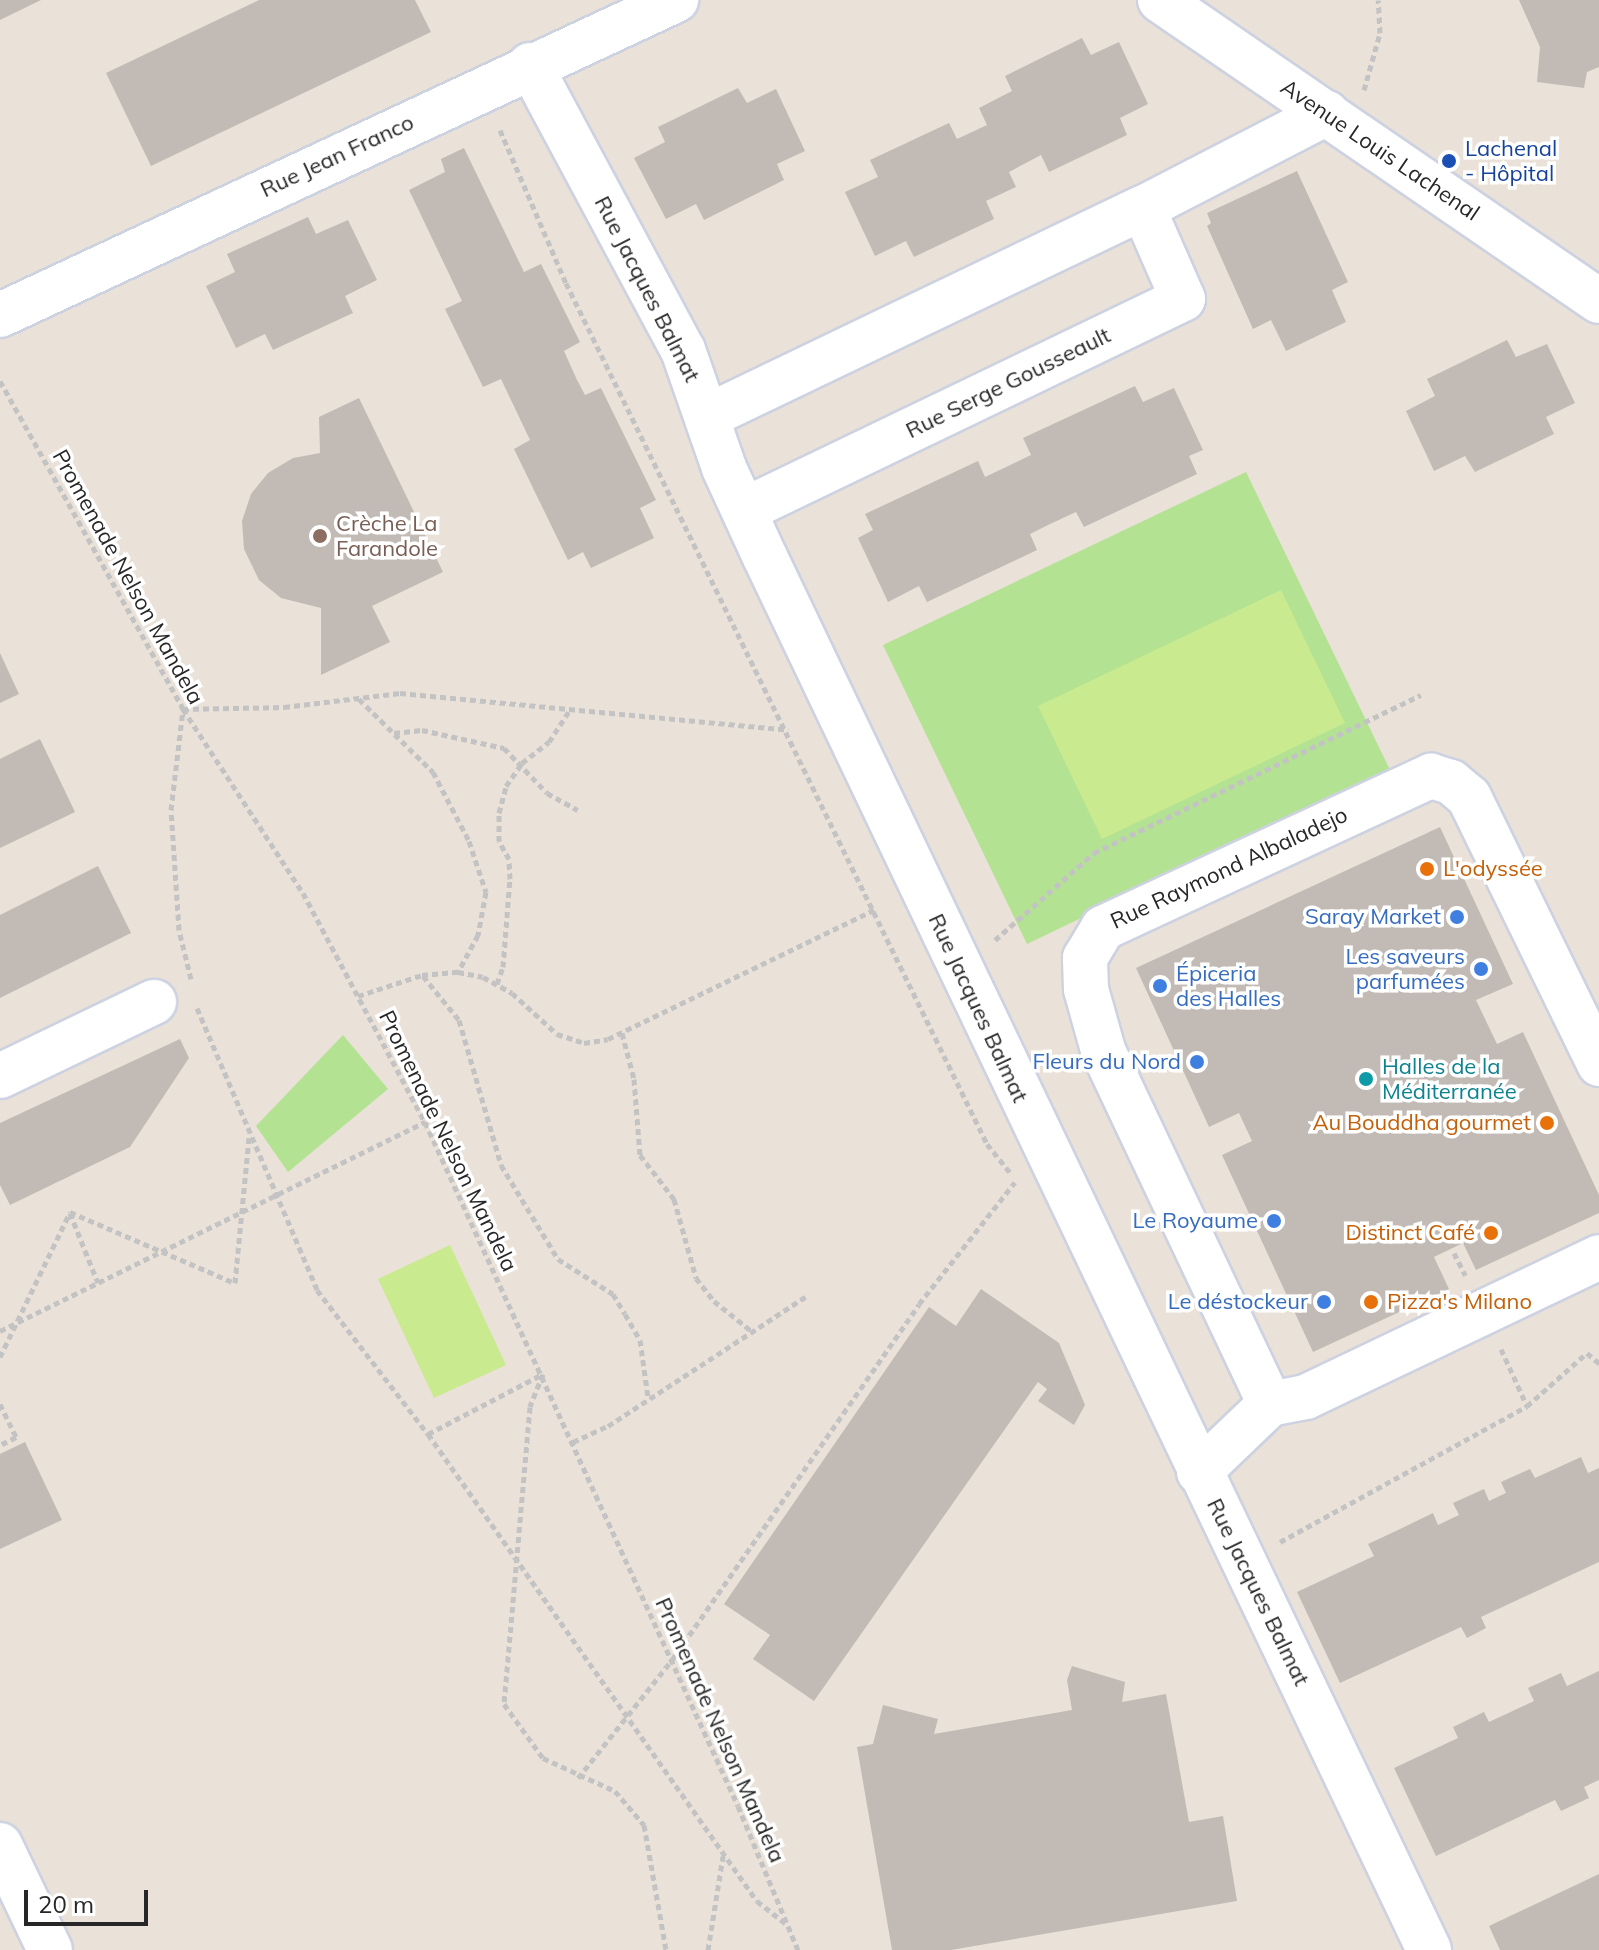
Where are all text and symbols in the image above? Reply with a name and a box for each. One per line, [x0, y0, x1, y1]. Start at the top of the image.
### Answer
street label: Avenue Louis Lachenal [1276, 74, 1484, 226]
street label: Rue Jean Franco [256, 109, 418, 203]
place label: Lachenal - Hôpital [1465, 135, 1557, 186]
marker: Lachenal - Hôpital [1440, 152, 1458, 170]
street label: Rue Jacques Balmat [589, 192, 705, 386]
street label: Rue Serge Gousseault [902, 322, 1114, 444]
street label: Promenade Nelson Mandela [47, 445, 209, 709]
place label: Crèche La Farandole [336, 510, 438, 562]
marker: Crèche La Farandole [311, 527, 329, 545]
street label: Rue Raymond Albaladejo [1106, 801, 1352, 935]
place label: L'odyssée [1443, 856, 1543, 882]
marker: L'odyssée [1418, 860, 1436, 878]
place label: Saray Market [1305, 904, 1441, 930]
marker: Saray Market [1448, 908, 1466, 926]
street label: Rue Jacques Balmat [923, 910, 1033, 1106]
place label: Les saveurs parfumées [1346, 943, 1465, 994]
place label: Épiceria des Halles [1176, 960, 1281, 1012]
marker: Les saveurs parfumées [1472, 960, 1490, 978]
marker: Épiceria des Halles [1151, 977, 1169, 995]
street label: Promenade Nelson Mandela [373, 1006, 523, 1276]
place label: Fleurs du Nord [1033, 1049, 1181, 1075]
marker: Fleurs du Nord [1188, 1053, 1206, 1071]
place label: Halles de la Méditerranée [1382, 1053, 1517, 1104]
marker: Halles de la Méditerranée [1357, 1070, 1375, 1088]
place label: Au Bouddha gourmet [1312, 1110, 1531, 1136]
marker: Au Bouddha gourmet [1538, 1114, 1556, 1132]
place label: Le Royaume [1132, 1208, 1258, 1234]
marker: Le Royaume [1265, 1212, 1283, 1230]
place label: Distinct Café [1345, 1220, 1475, 1246]
marker: Distinct Café [1482, 1224, 1500, 1242]
place label: Le déstockeur [1168, 1289, 1308, 1315]
place label: Pizza's Milano [1387, 1289, 1532, 1315]
marker: Le déstockeur [1315, 1293, 1333, 1311]
marker: Pizza's Milano [1362, 1293, 1380, 1311]
street label: Rue Jacques Balmat [1201, 1494, 1315, 1690]
street label: Promenade Nelson Mandela [650, 1593, 790, 1867]
scale bar [28, 1874, 152, 1924]
text: 20 m [38, 1889, 94, 1919]

